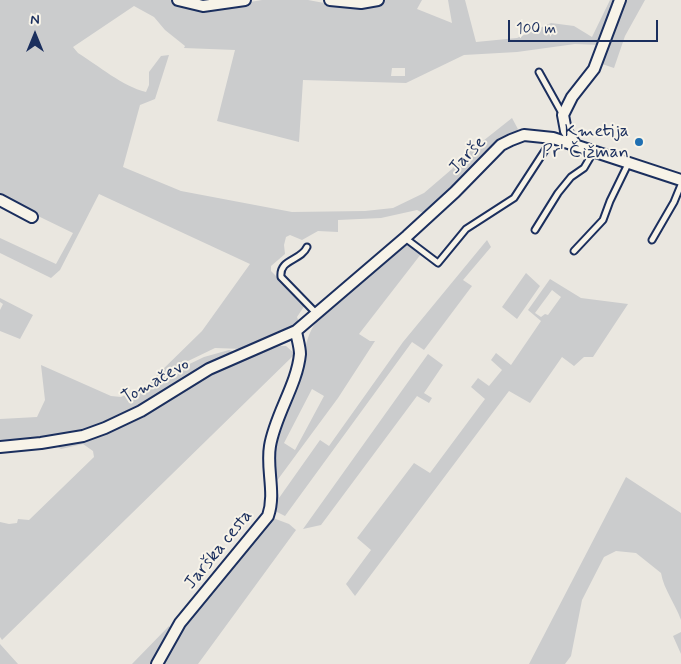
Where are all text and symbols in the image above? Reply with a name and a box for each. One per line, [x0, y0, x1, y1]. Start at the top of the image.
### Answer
north arrow [10, 10, 60, 60]
scale bar [511, 10, 661, 42]
text: N [30, 11, 40, 29]
text: 100 m [516, 19, 556, 39]
place label: Kmetija Pr' Čižman [542, 121, 629, 163]
street label: Jarše [445, 133, 491, 179]
marker: Kmetija Pr' Čižman [633, 136, 645, 148]
street label: Tomačevo [118, 354, 194, 410]
street label: Jarška cesta [180, 506, 258, 594]

